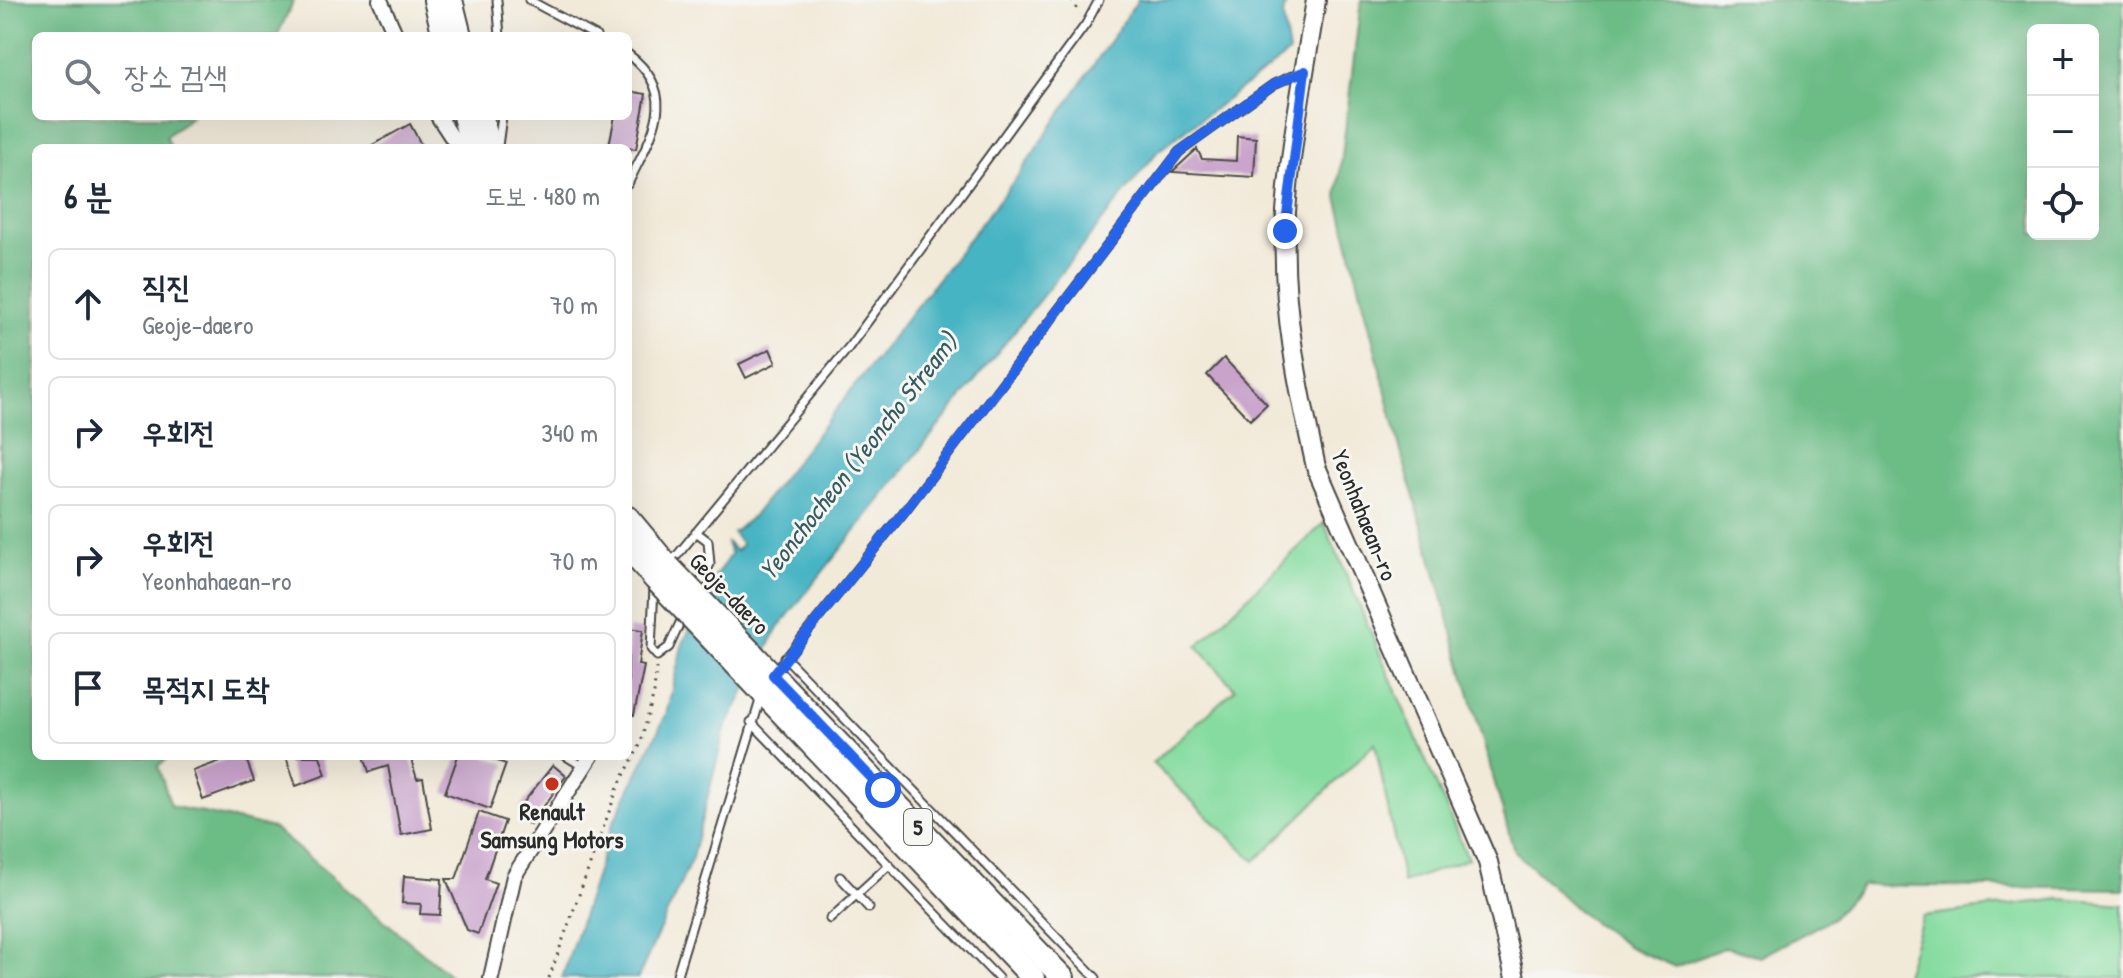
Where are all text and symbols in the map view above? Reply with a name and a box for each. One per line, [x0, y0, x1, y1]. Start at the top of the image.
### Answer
map controls [2027, 24, 2099, 240]
button: + [2027, 24, 2099, 96]
search box [32, 32, 632, 120]
icon: search [60, 54, 104, 98]
text: 장소 검색 [124, 56, 227, 96]
button: − [2027, 96, 2099, 168]
button: locate [2027, 168, 2099, 240]
text: 6 분 [64, 173, 113, 219]
text: 도보 · 480 m [485, 178, 600, 213]
route end [1267, 213, 1303, 249]
text: 직진 [142, 266, 190, 306]
icon: ahead [66, 282, 110, 326]
text: 70 m [550, 287, 598, 322]
text: Geoje-daero [142, 307, 253, 342]
water label: Yeonchocheon (Yeoncho Stream) [751, 324, 966, 587]
icon: right [66, 410, 110, 454]
text: 우회전 [142, 412, 214, 452]
text: 340 m [541, 415, 598, 450]
street label: Yeonhahaean-ro [1324, 445, 1406, 585]
text: 우회전 [142, 522, 214, 562]
icon: right [66, 538, 110, 582]
text: 70 m [550, 543, 598, 578]
street label: Geoje-daero [683, 545, 777, 641]
text: Yeonhahaean-ro [142, 563, 292, 598]
icon: arrive [66, 666, 110, 710]
text: 목적지 도착 [142, 668, 270, 708]
route start [865, 772, 901, 808]
marker: Renault Samsung Motors [543, 775, 561, 793]
place label: Renault Samsung Motors [481, 795, 624, 856]
road number: 5 [904, 809, 932, 845]

